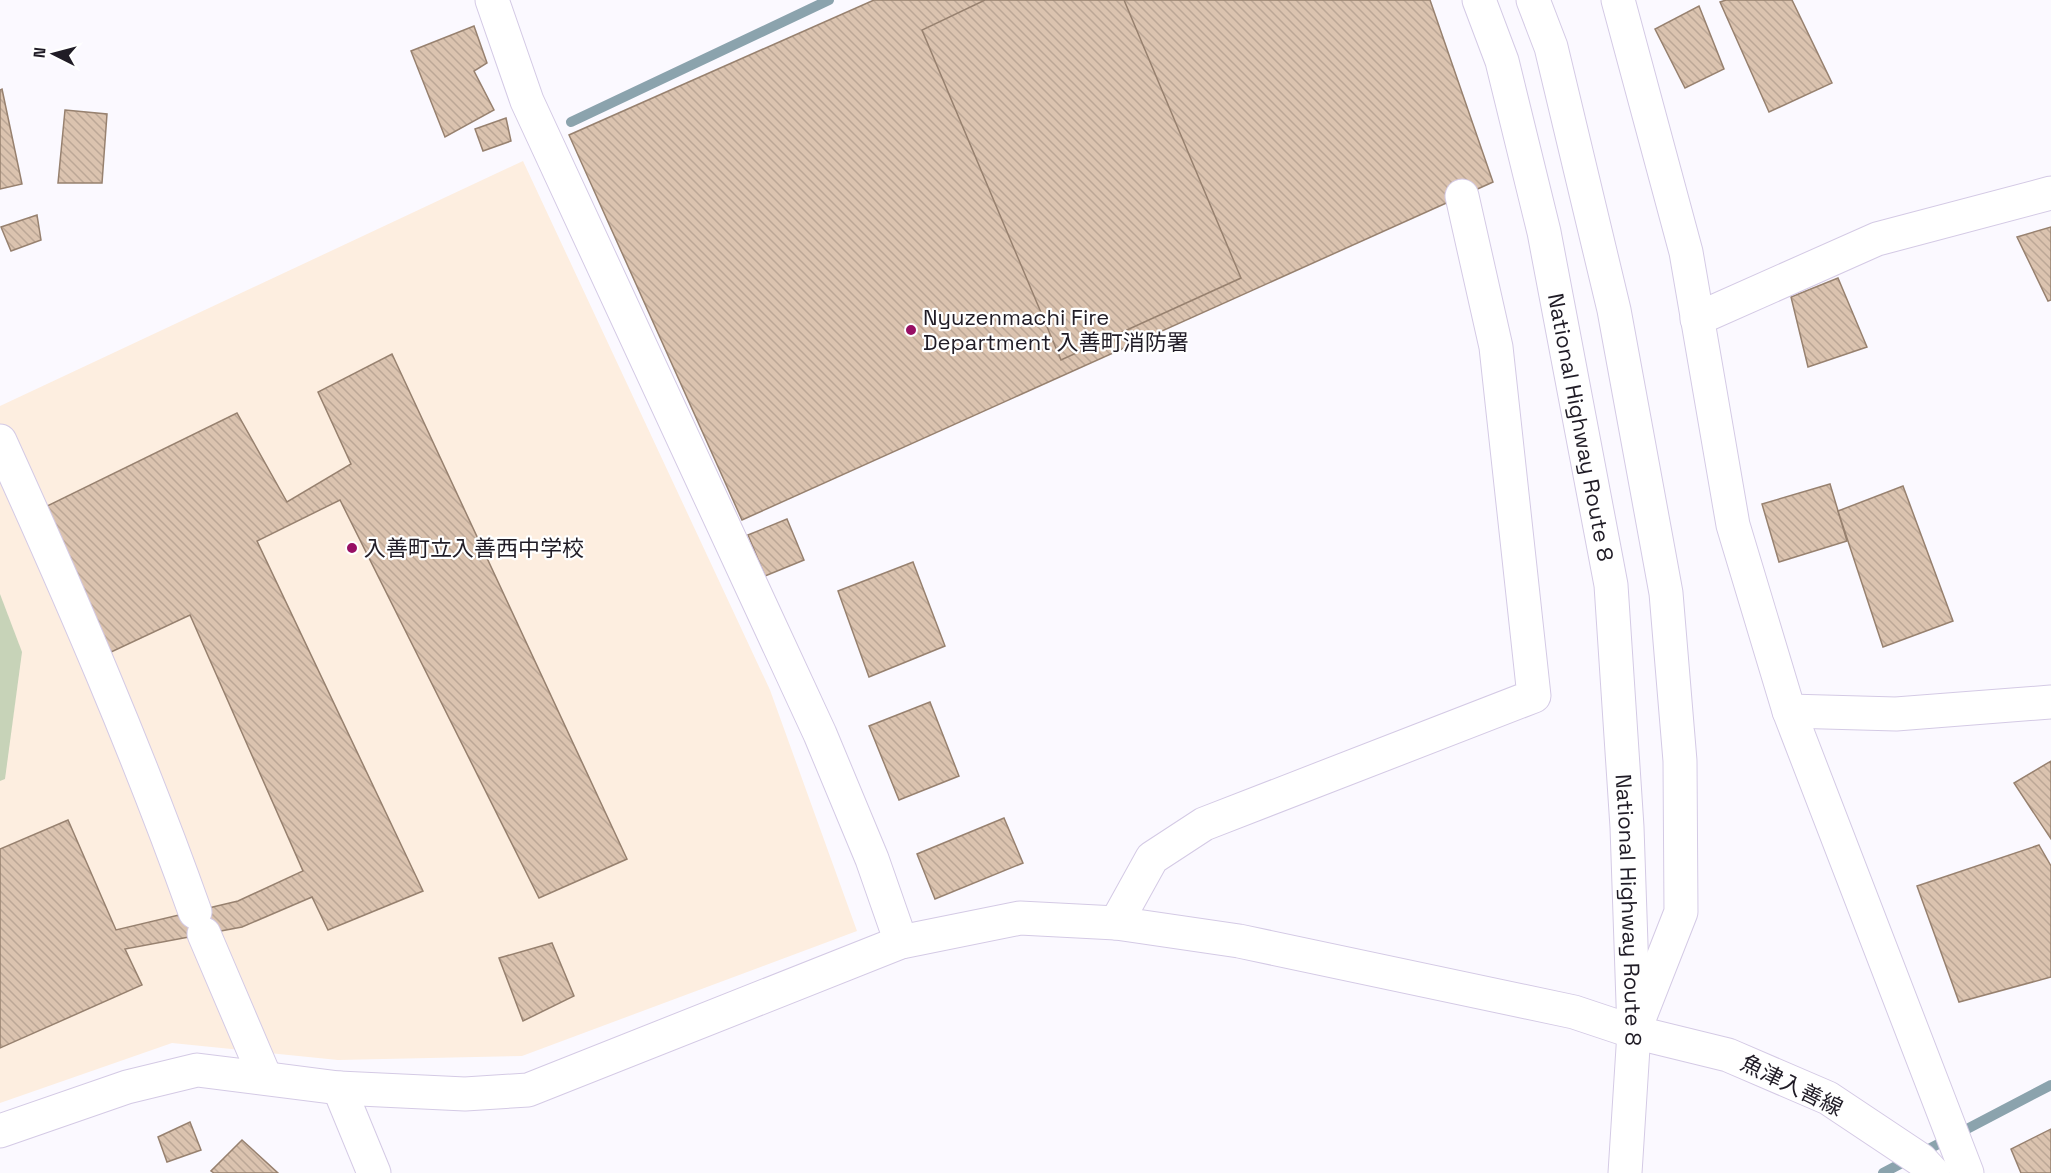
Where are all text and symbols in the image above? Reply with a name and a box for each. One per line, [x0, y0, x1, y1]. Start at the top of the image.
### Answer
north arrow [24, 24, 84, 84]
text: N [29, 46, 51, 59]
street label: National Highway Route 8 [1542, 291, 1620, 564]
place label: Nyuzenmachi Fire Department 入善町消防署 [923, 303, 1189, 356]
marker: Nyuzenmachi Fire Department 入善町消防署 [904, 323, 918, 337]
place label: 入善町立入善西中学校 [364, 534, 584, 562]
marker: 入善町立入善西中学校 [345, 541, 359, 555]
street label: National Highway Route 8 [1610, 773, 1648, 1047]
street label: 魚津入善線 [1736, 1048, 1848, 1122]

